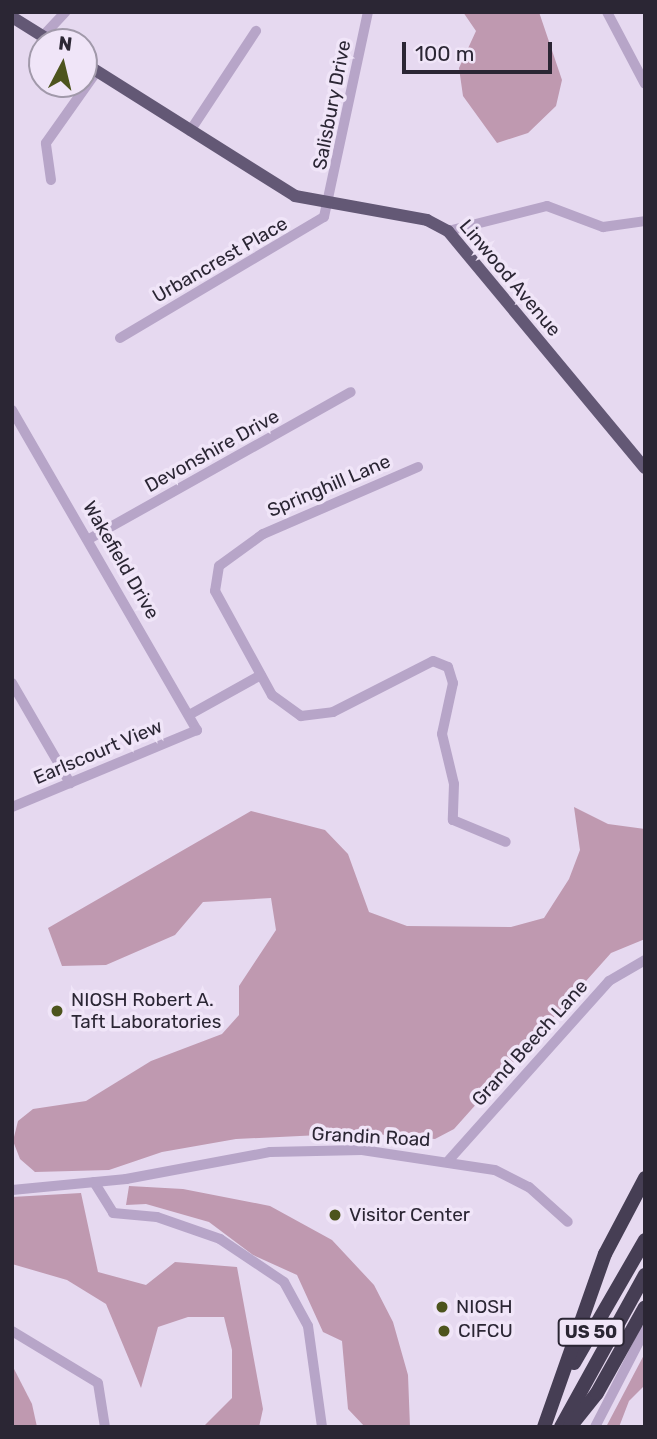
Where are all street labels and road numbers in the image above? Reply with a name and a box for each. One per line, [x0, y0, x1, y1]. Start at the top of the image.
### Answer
street label: Salisbury Drive [308, 38, 356, 172]
street label: Urbancrest Place [148, 212, 292, 308]
street label: Linwood Avenue [454, 215, 566, 341]
street label: Devonshire Drive [141, 405, 283, 497]
street label: Springhill Lane [264, 450, 394, 522]
street label: Wakefield Drive [78, 497, 164, 623]
street label: Earlscourt View [30, 714, 166, 790]
street label: Grand Beech Lane [467, 975, 593, 1111]
street label: Grandin Road [311, 1122, 431, 1152]
road number: US 50 [556, 1317, 626, 1346]

